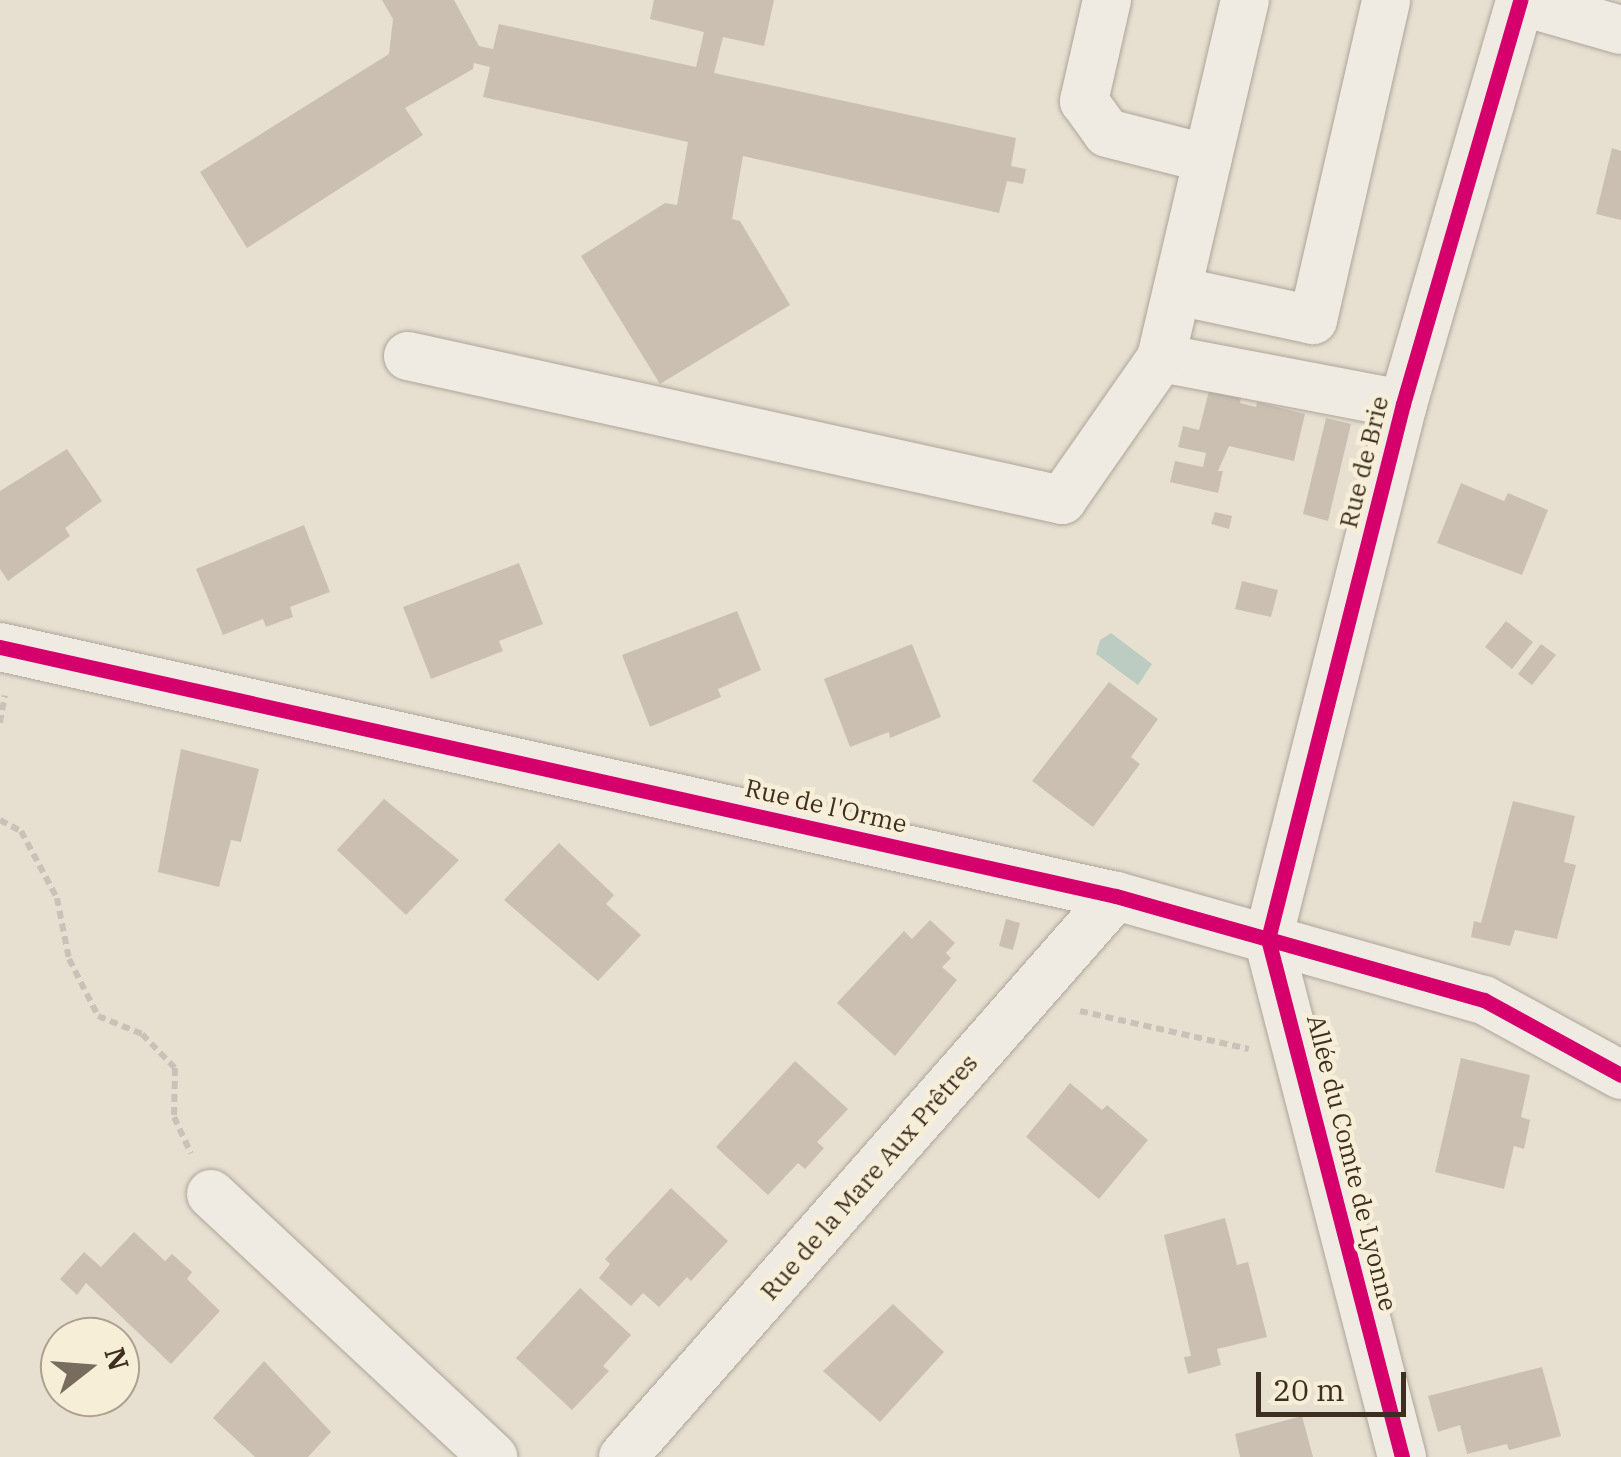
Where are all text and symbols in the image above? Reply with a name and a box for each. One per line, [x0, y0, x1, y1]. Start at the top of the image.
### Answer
street label: Rue de Brie [1333, 393, 1395, 531]
street label: Rue de l'Orme [742, 773, 910, 839]
street label: Allée du Comte de Lyonne [1301, 1012, 1403, 1314]
street label: Rue de la Mare Aux Prêtres [754, 1048, 984, 1306]
north arrow [40, 1317, 140, 1417]
text: N [96, 1343, 138, 1375]
scale bar [1261, 1352, 1411, 1414]
text: 20 m [1273, 1370, 1345, 1409]

